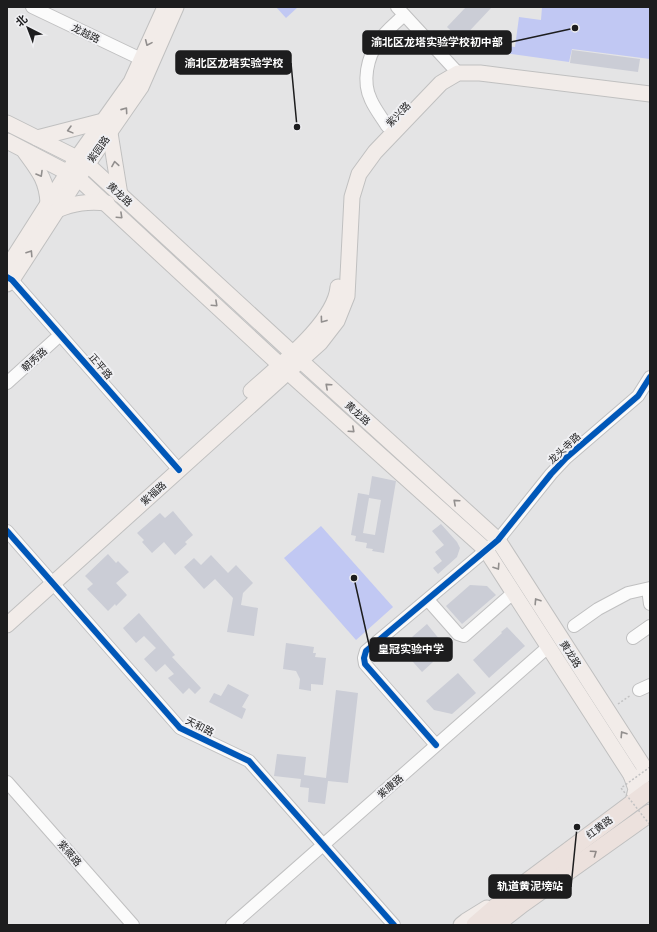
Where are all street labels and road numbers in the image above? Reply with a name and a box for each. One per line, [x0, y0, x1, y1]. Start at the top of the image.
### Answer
street label: 龙越路 [70, 21, 102, 45]
street label: 紫兴路 [383, 99, 413, 129]
street label: 紫园路 [84, 133, 112, 165]
street label: 黄龙路 [105, 179, 135, 209]
street label: 朝秀路 [19, 345, 49, 373]
street label: 正平路 [87, 351, 115, 381]
street label: 黄龙路 [343, 399, 373, 427]
street label: 龙头寺路 [545, 430, 583, 466]
street label: 紫福路 [138, 479, 168, 507]
street label: 黄龙路 [558, 638, 584, 670]
street label: 天和路 [184, 714, 216, 738]
street label: 紫康路 [375, 772, 405, 800]
street label: 红黄路 [583, 813, 615, 841]
street label: 紫薇路 [56, 838, 84, 868]

